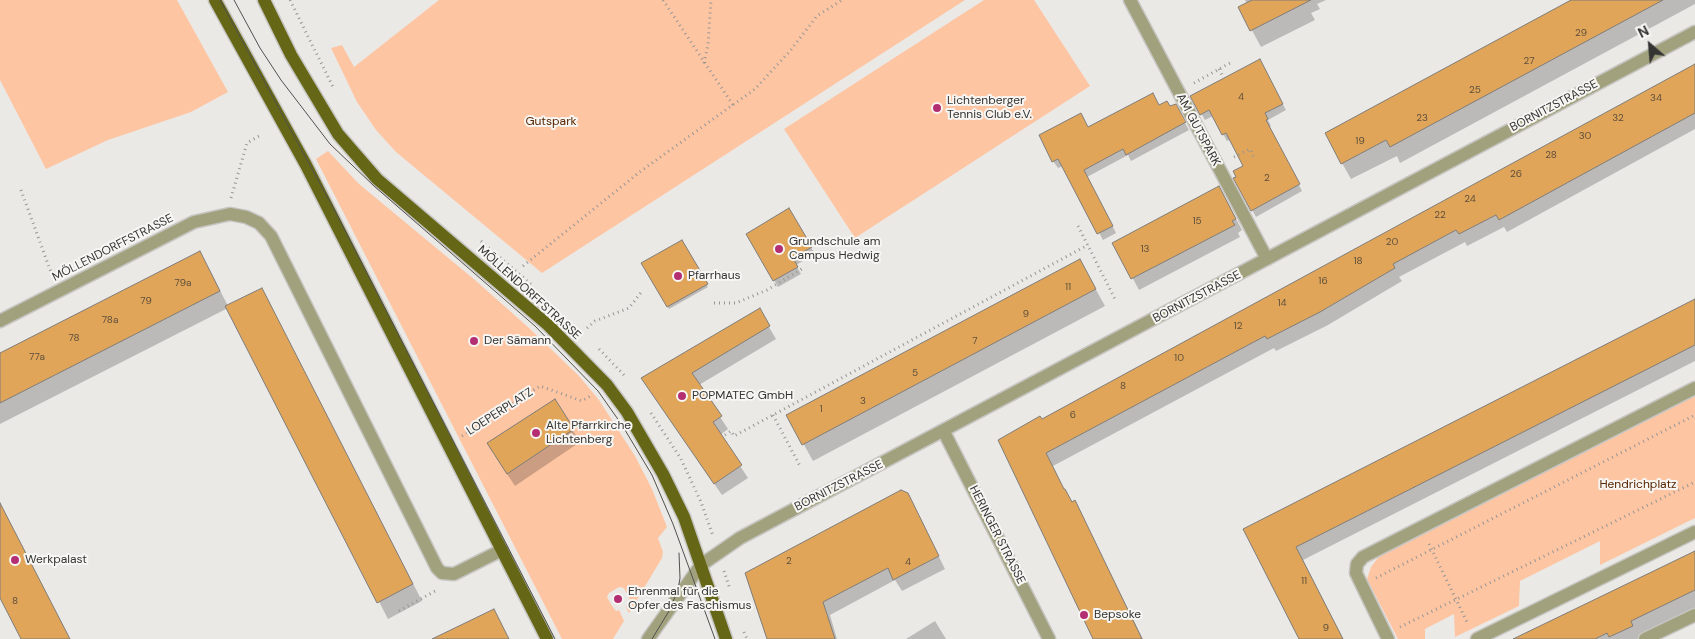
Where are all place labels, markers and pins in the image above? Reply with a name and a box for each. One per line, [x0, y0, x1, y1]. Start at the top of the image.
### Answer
place label: Lichtenberger Tennis Club e.V. [947, 94, 1032, 122]
marker: Lichtenberger Tennis Club e.V. [931, 102, 943, 114]
place label: Grundschule am Campus Hedwig [789, 235, 880, 263]
marker: Grundschule am Campus Hedwig [773, 243, 785, 255]
place label: Pfarrhaus [688, 269, 741, 283]
marker: Pfarrhaus [672, 270, 684, 282]
place label: Der Sämann [484, 334, 551, 348]
marker: Der Sämann [468, 335, 480, 347]
place label: POPMATEC GmbH [692, 389, 793, 403]
marker: POPMATEC GmbH [676, 390, 688, 402]
place label: Alte Pfarrkirche Lichtenberg [546, 419, 631, 447]
marker: Alte Pfarrkirche Lichtenberg [530, 427, 542, 439]
place label: Werkpalast [25, 553, 87, 567]
marker: Werkpalast [9, 554, 21, 566]
place label: Ehrenmal für die Opfer des Faschismus [628, 585, 751, 613]
marker: Ehrenmal für die Opfer des Faschismus [612, 593, 624, 605]
place label: Bepsoke [1094, 608, 1141, 622]
marker: Bepsoke [1078, 609, 1090, 621]

